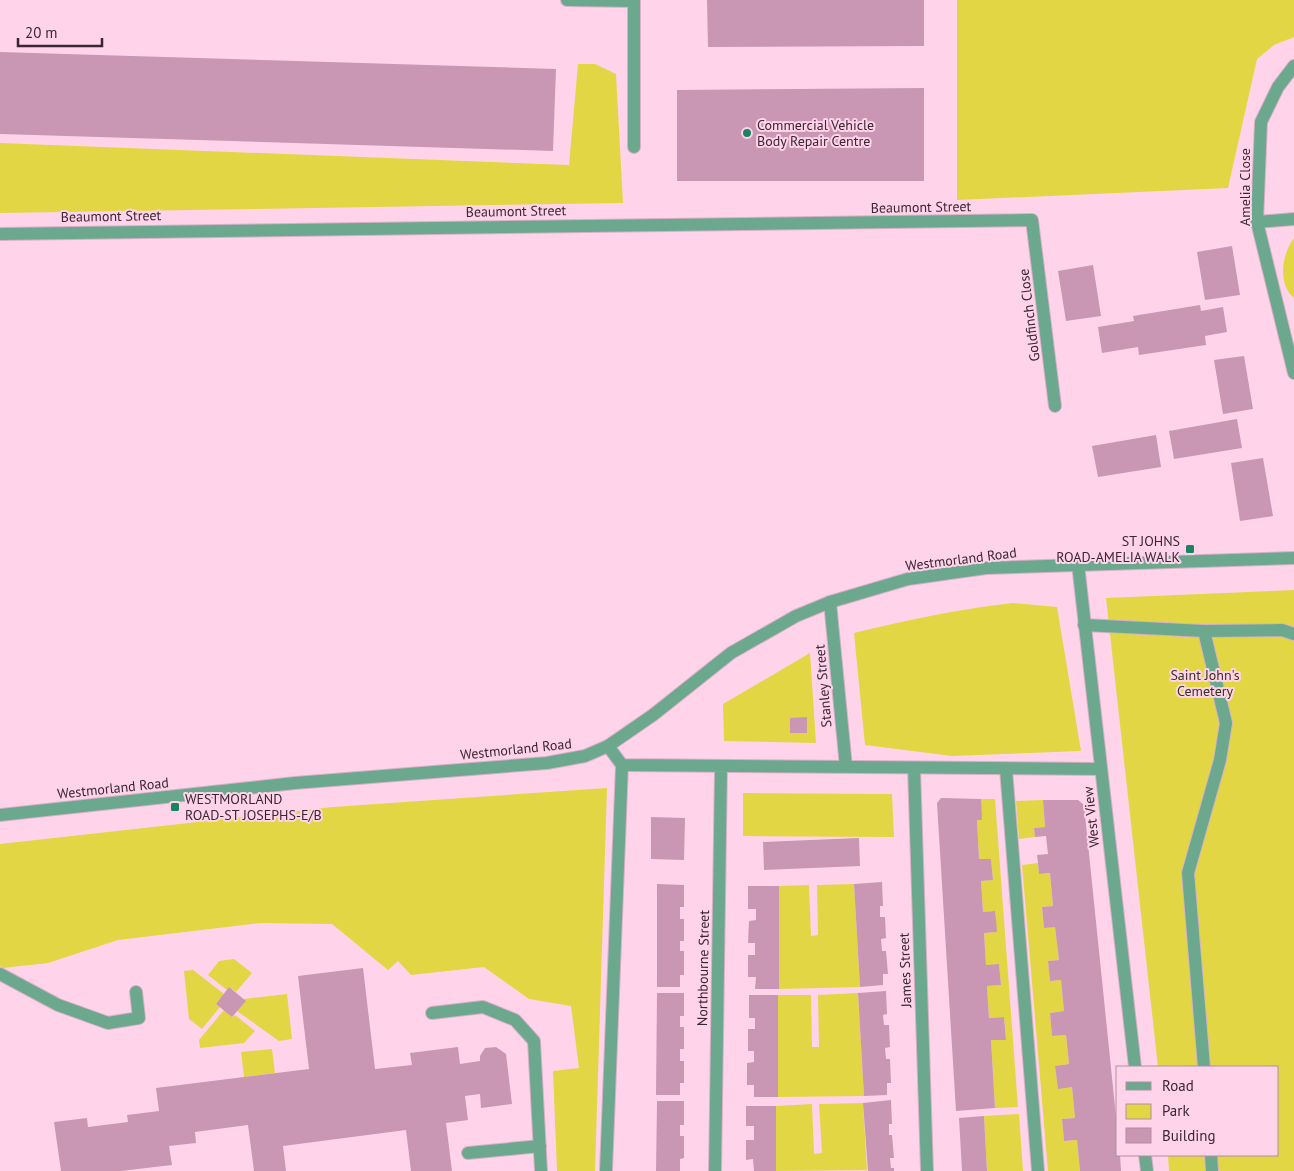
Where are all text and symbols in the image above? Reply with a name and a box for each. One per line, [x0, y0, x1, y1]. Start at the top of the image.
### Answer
scale bar [18, 15, 101, 47]
text: 20 m [25, 23, 58, 42]
place label: Commercial Vehicle Body Repair Centre [757, 116, 874, 150]
marker: Commercial Vehicle Body Repair Centre [741, 127, 753, 139]
street label: Amelia Close [1236, 148, 1254, 226]
street label: Beaumont Street [871, 197, 972, 217]
street label: Beaumont Street [466, 201, 567, 221]
street label: Beaumont Street [61, 206, 162, 226]
street label: Goldfinch Close [1014, 268, 1044, 362]
place label: ST JOHNS ROAD-AMELIA WALK [1056, 532, 1180, 566]
street label: Westmorland Road [904, 543, 1018, 575]
marker: ST JOHNS ROAD-AMELIA WALK [1184, 543, 1196, 555]
street label: Stanley Street [810, 644, 836, 728]
park label: Saint John's Cemetery [1170, 666, 1240, 700]
street label: Westmorland Road [459, 734, 573, 764]
street label: Westmorland Road [56, 773, 170, 803]
street label: West View [1079, 785, 1103, 848]
place label: WESTMORLAND ROAD-ST JOSEPHS-E/B [185, 790, 322, 824]
marker: WESTMORLAND ROAD-ST JOSEPHS-E/B [169, 801, 181, 813]
street label: Northbourne Street [693, 910, 713, 1026]
street label: James Street [895, 932, 915, 1009]
legend [1116, 1066, 1279, 1156]
text: Road [1162, 1076, 1194, 1095]
text: Park [1162, 1101, 1190, 1120]
text: Building [1162, 1126, 1216, 1145]

